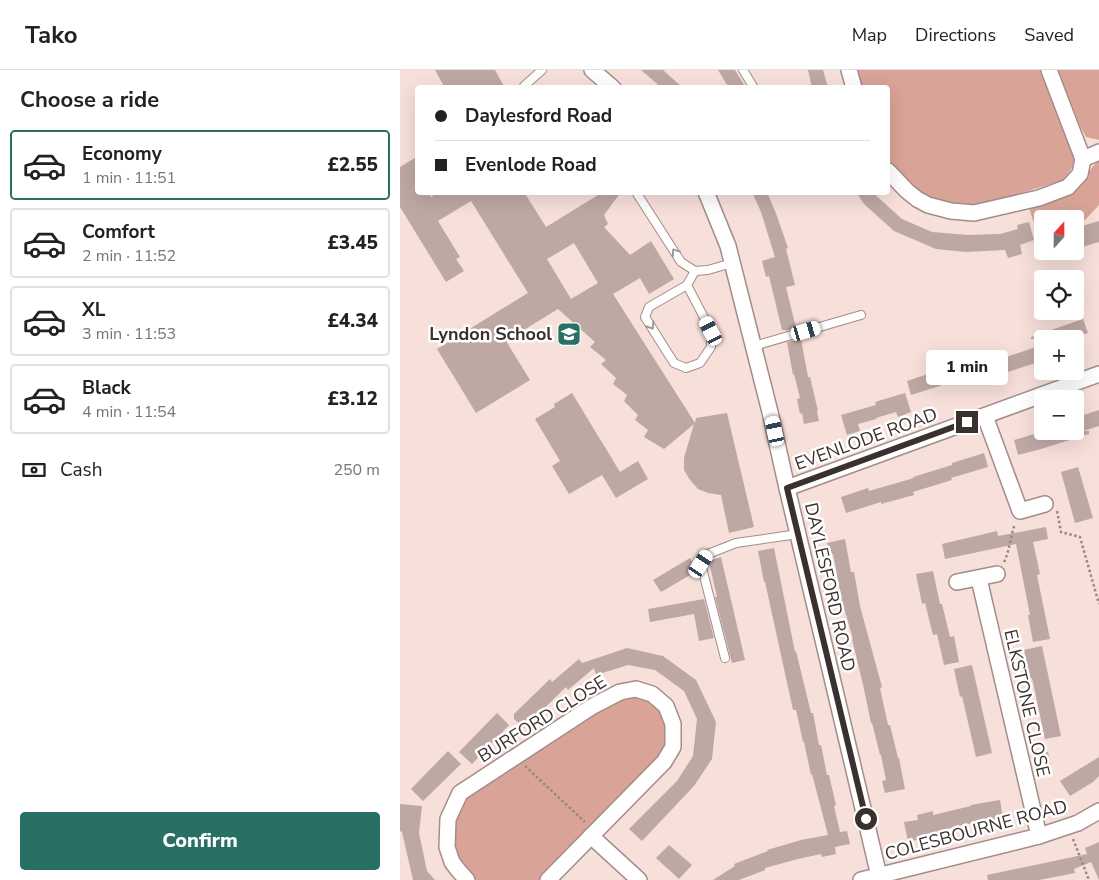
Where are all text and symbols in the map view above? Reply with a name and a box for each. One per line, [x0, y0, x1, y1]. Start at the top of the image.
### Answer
text: Tako [25, 19, 78, 51]
text: Map [852, 23, 887, 47]
text: Directions [915, 23, 996, 47]
text: Saved [1024, 23, 1074, 47]
text: Choose a ride [20, 85, 159, 115]
text: Daylesford Road [465, 103, 612, 129]
text: Economy [82, 141, 162, 167]
icon: car [22, 143, 67, 188]
text: £2.55 [327, 152, 378, 178]
text: Evenlode Road [465, 152, 597, 178]
text: 1 min · 11:51 [82, 167, 176, 189]
north arrow [1034, 210, 1084, 260]
map controls [1034, 210, 1084, 440]
text: Comfort [82, 219, 155, 245]
icon: car [22, 221, 67, 266]
text: £3.45 [327, 230, 378, 256]
text: 2 min · 11:52 [82, 245, 176, 267]
one-way arrow [672, 248, 681, 258]
button: locate [1034, 270, 1084, 320]
text: XL [82, 297, 105, 323]
icon: car [22, 299, 67, 344]
text: £4.34 [327, 308, 378, 334]
car [697, 314, 724, 348]
car [789, 320, 822, 342]
school or university icon: Lyndon School [556, 321, 582, 347]
one-way arrow [645, 321, 654, 330]
place label: Lyndon School [429, 322, 552, 346]
text: 3 min · 11:53 [82, 323, 176, 345]
button: + [1034, 330, 1084, 380]
callout: 1 min [926, 350, 1008, 384]
text: 1 min [946, 356, 988, 378]
text: Black [82, 375, 131, 401]
icon: car [22, 377, 67, 422]
text: £3.12 [327, 386, 378, 412]
button: − [1034, 390, 1084, 440]
text: 4 min · 11:54 [82, 401, 176, 423]
street label: EVENLODE ROAD [791, 402, 941, 476]
route end [956, 411, 978, 433]
car [764, 415, 785, 447]
icon: cash [20, 456, 48, 484]
text: Cash [60, 457, 102, 483]
text: 250 m [333, 459, 380, 481]
street label: DAYLESFORD ROAD [799, 500, 861, 674]
car [686, 547, 715, 581]
street label: ELKSTONE CLOSE [998, 627, 1056, 779]
street label: BURFORD CLOSE [473, 670, 611, 768]
street label: COLESBOURNE ROAD [882, 794, 1070, 866]
route start [855, 808, 877, 830]
button: Confirm [20, 812, 380, 870]

